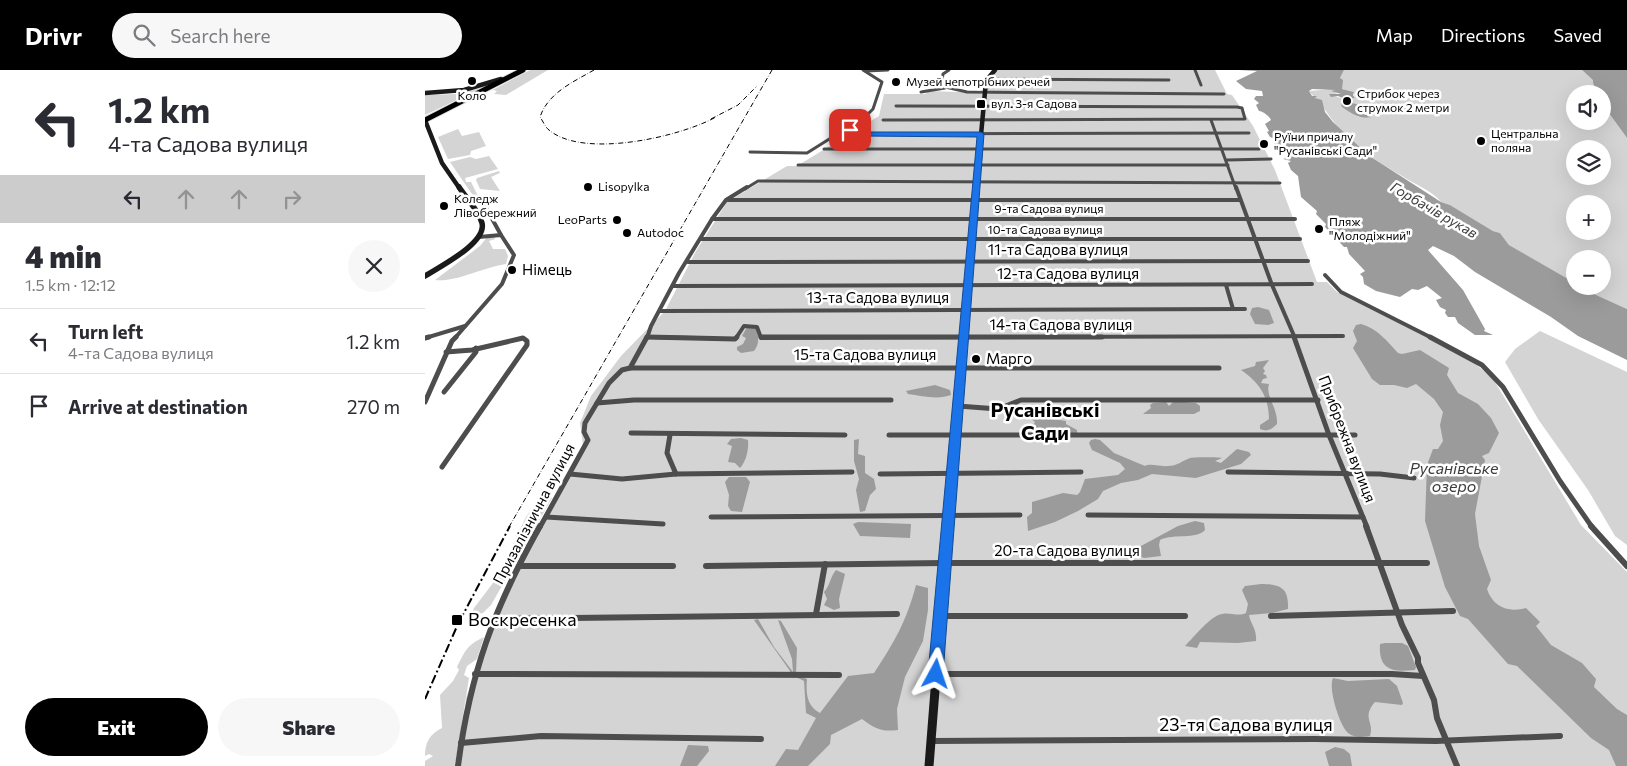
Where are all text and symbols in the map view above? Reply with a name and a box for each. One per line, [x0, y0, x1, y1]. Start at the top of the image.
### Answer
search box [112, 13, 462, 58]
text: Drivr [25, 21, 82, 50]
icon: search [130, 21, 158, 49]
text: Search here [170, 24, 271, 47]
text: Map [1376, 24, 1413, 46]
text: Directions [1441, 24, 1525, 46]
text: Saved [1553, 24, 1602, 46]
place label: Музей непотрібних речей [906, 74, 1050, 88]
marker: Коло [466, 75, 478, 87]
marker: Музей непотрібних речей [890, 76, 902, 88]
map controls [1566, 85, 1611, 295]
button: sound [1566, 85, 1611, 130]
place label: Стрибок через струмок 2 метри [1357, 86, 1449, 114]
text: 1.2 km [108, 87, 210, 130]
place label: Коло [458, 88, 486, 102]
icon: left [25, 90, 90, 155]
marker: Стрибок через струмок 2 метри [1341, 95, 1353, 107]
place label: вул. 3-я Садова [991, 96, 1077, 110]
marker: вул. 3-я Садова [975, 98, 987, 110]
pin [829, 109, 871, 151]
icon: arrive [836, 116, 864, 144]
place label: Центральна поляна [1491, 126, 1558, 154]
place label: Руїни причалу "Русанівські Сади" [1274, 129, 1377, 157]
text: 4-та Садова вулиця [108, 130, 308, 157]
marker: Центральна поляна [1475, 135, 1487, 147]
marker: Руїни причалу "Русанівські Сади" [1258, 138, 1270, 150]
button: layers [1566, 140, 1611, 185]
water label: Горбачів рукав [1388, 178, 1481, 242]
place label: Lisopylka [598, 179, 650, 193]
marker: Lisopylka [582, 181, 594, 193]
icon: left [119, 185, 147, 213]
icon: ahead [172, 185, 200, 213]
icon: ahead [225, 185, 253, 213]
icon: right [278, 185, 306, 213]
place label: Коледж Лівобережний [454, 191, 537, 219]
button: + [1566, 195, 1611, 240]
marker: Коледж Лівобережний [438, 200, 450, 212]
street label: 9-та Садова вулиця [994, 201, 1104, 215]
place label: LeoParts [558, 212, 607, 226]
marker: LeoParts [611, 214, 623, 226]
place label: Пляж "Молодіжний" [1329, 214, 1411, 242]
street label: 10-та Садова вулиця [988, 222, 1102, 236]
marker: Пляж "Молодіжний" [1313, 223, 1325, 235]
place label: Autodoc [637, 225, 684, 239]
marker: Autodoc [621, 227, 633, 239]
text: 4 min [25, 237, 102, 274]
button: close [348, 240, 400, 292]
street label: 11-та Садова вулиця [988, 240, 1128, 258]
button: − [1566, 250, 1611, 295]
place label: Німець [522, 260, 572, 278]
marker: Німець [506, 264, 518, 276]
street label: 12-та Садова вулиця [997, 264, 1139, 282]
text: 1.5 km · 12:12 [25, 275, 116, 294]
street label: 13-та Садова вулиця [807, 288, 949, 306]
street label: 14-та Садова вулиця [990, 315, 1132, 333]
text: Turn left [68, 320, 143, 343]
icon: left [25, 327, 53, 355]
text: 1.2 km [346, 330, 400, 353]
text: 4-та Садова вулиця [68, 343, 214, 362]
street label: 15-та Садова вулиця [794, 345, 936, 363]
place label: Марго [986, 349, 1032, 367]
marker: Марго [970, 353, 982, 365]
street label: Прибрежна вулиця [1315, 373, 1380, 505]
icon: arrive [25, 392, 53, 420]
text: Arrive at destination [68, 395, 248, 418]
text: 270 m [347, 395, 400, 418]
district label: Русанівські Сади [990, 397, 1100, 444]
street label: Призалізнична вулиця [488, 440, 578, 587]
water label: Русанівське озеро [1410, 458, 1499, 495]
street label: 20-та Садова вулиця [994, 541, 1140, 559]
place label: Воскресенка [468, 608, 577, 630]
marker: Воскресенка [450, 613, 464, 627]
position arrow [909, 647, 961, 699]
button: Exit [25, 698, 208, 756]
button: Share [218, 698, 400, 756]
street label: 23-тя Садова вулиця [1159, 713, 1333, 735]

